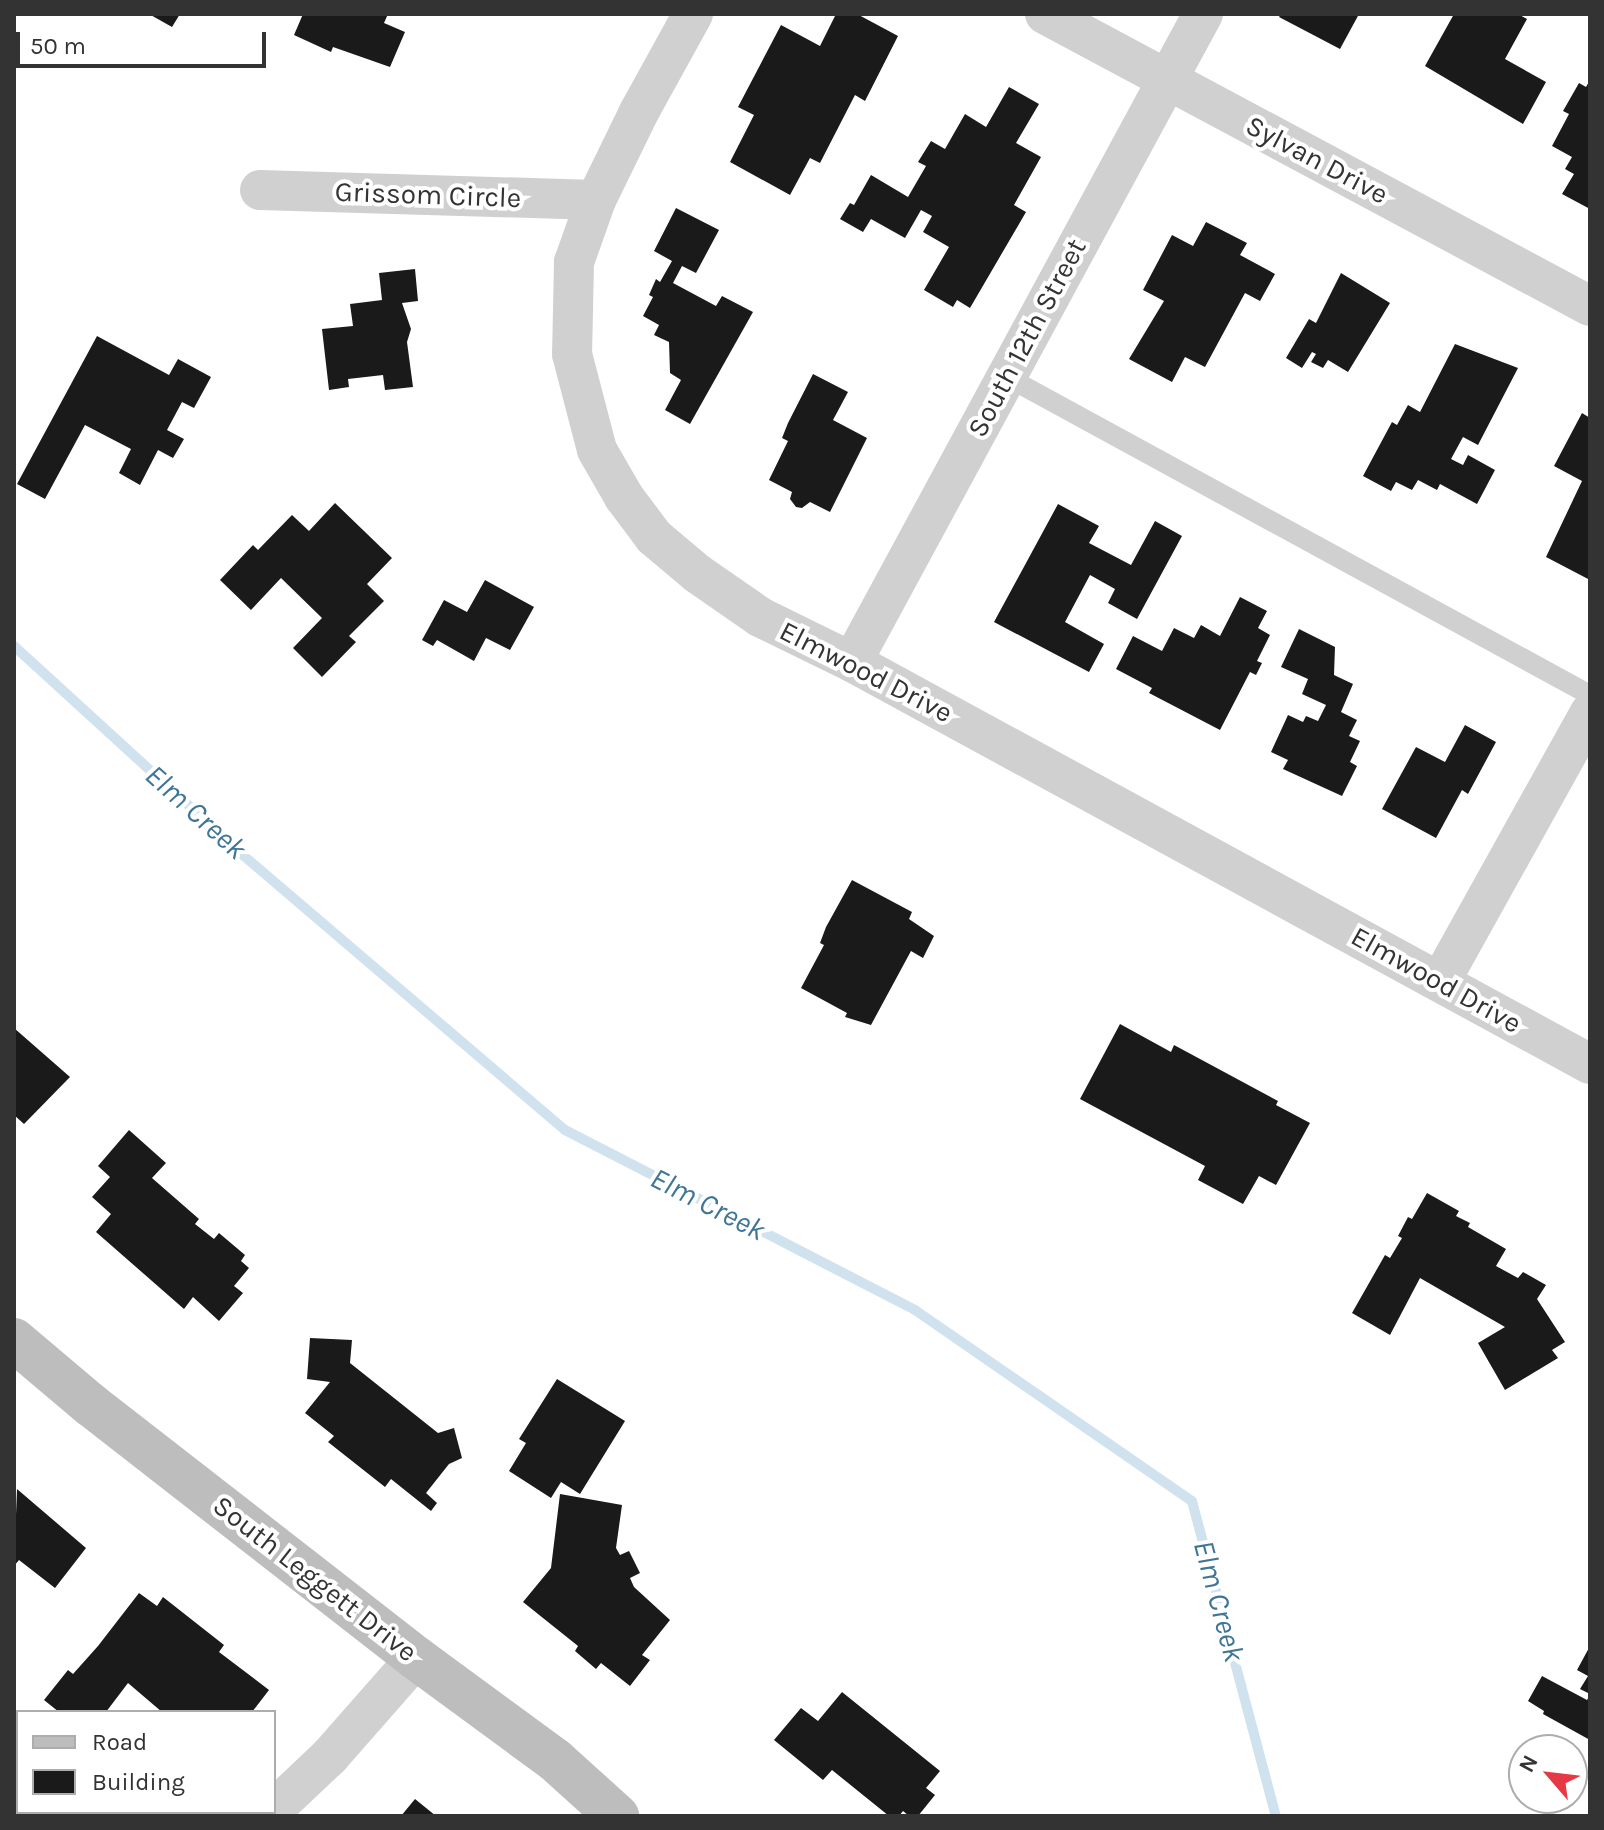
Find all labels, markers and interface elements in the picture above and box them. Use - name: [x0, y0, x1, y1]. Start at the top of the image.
- scale bar: [20, 16, 270, 66]
- text: 50 m: [30, 32, 86, 60]
- street label: Sylvan Drive: [1240, 108, 1394, 212]
- street label: Grissom Circle: [334, 175, 522, 215]
- street label: South 12th Street: [961, 233, 1093, 443]
- street label: Elmwood Drive: [774, 614, 958, 730]
- water label: Elm Creek: [138, 757, 254, 867]
- street label: Elmwood Drive: [1345, 919, 1527, 1041]
- water label: Elm Creek: [644, 1160, 772, 1248]
- street label: South Leggett Drive: [206, 1489, 424, 1669]
- water label: Elm Creek: [1186, 1536, 1252, 1666]
- legend: [16, 1710, 276, 1814]
- text: Road: [92, 1728, 147, 1756]
- north arrow: [1508, 1734, 1588, 1814]
- text: N: [1513, 1751, 1544, 1777]
- text: Building: [92, 1768, 185, 1796]

